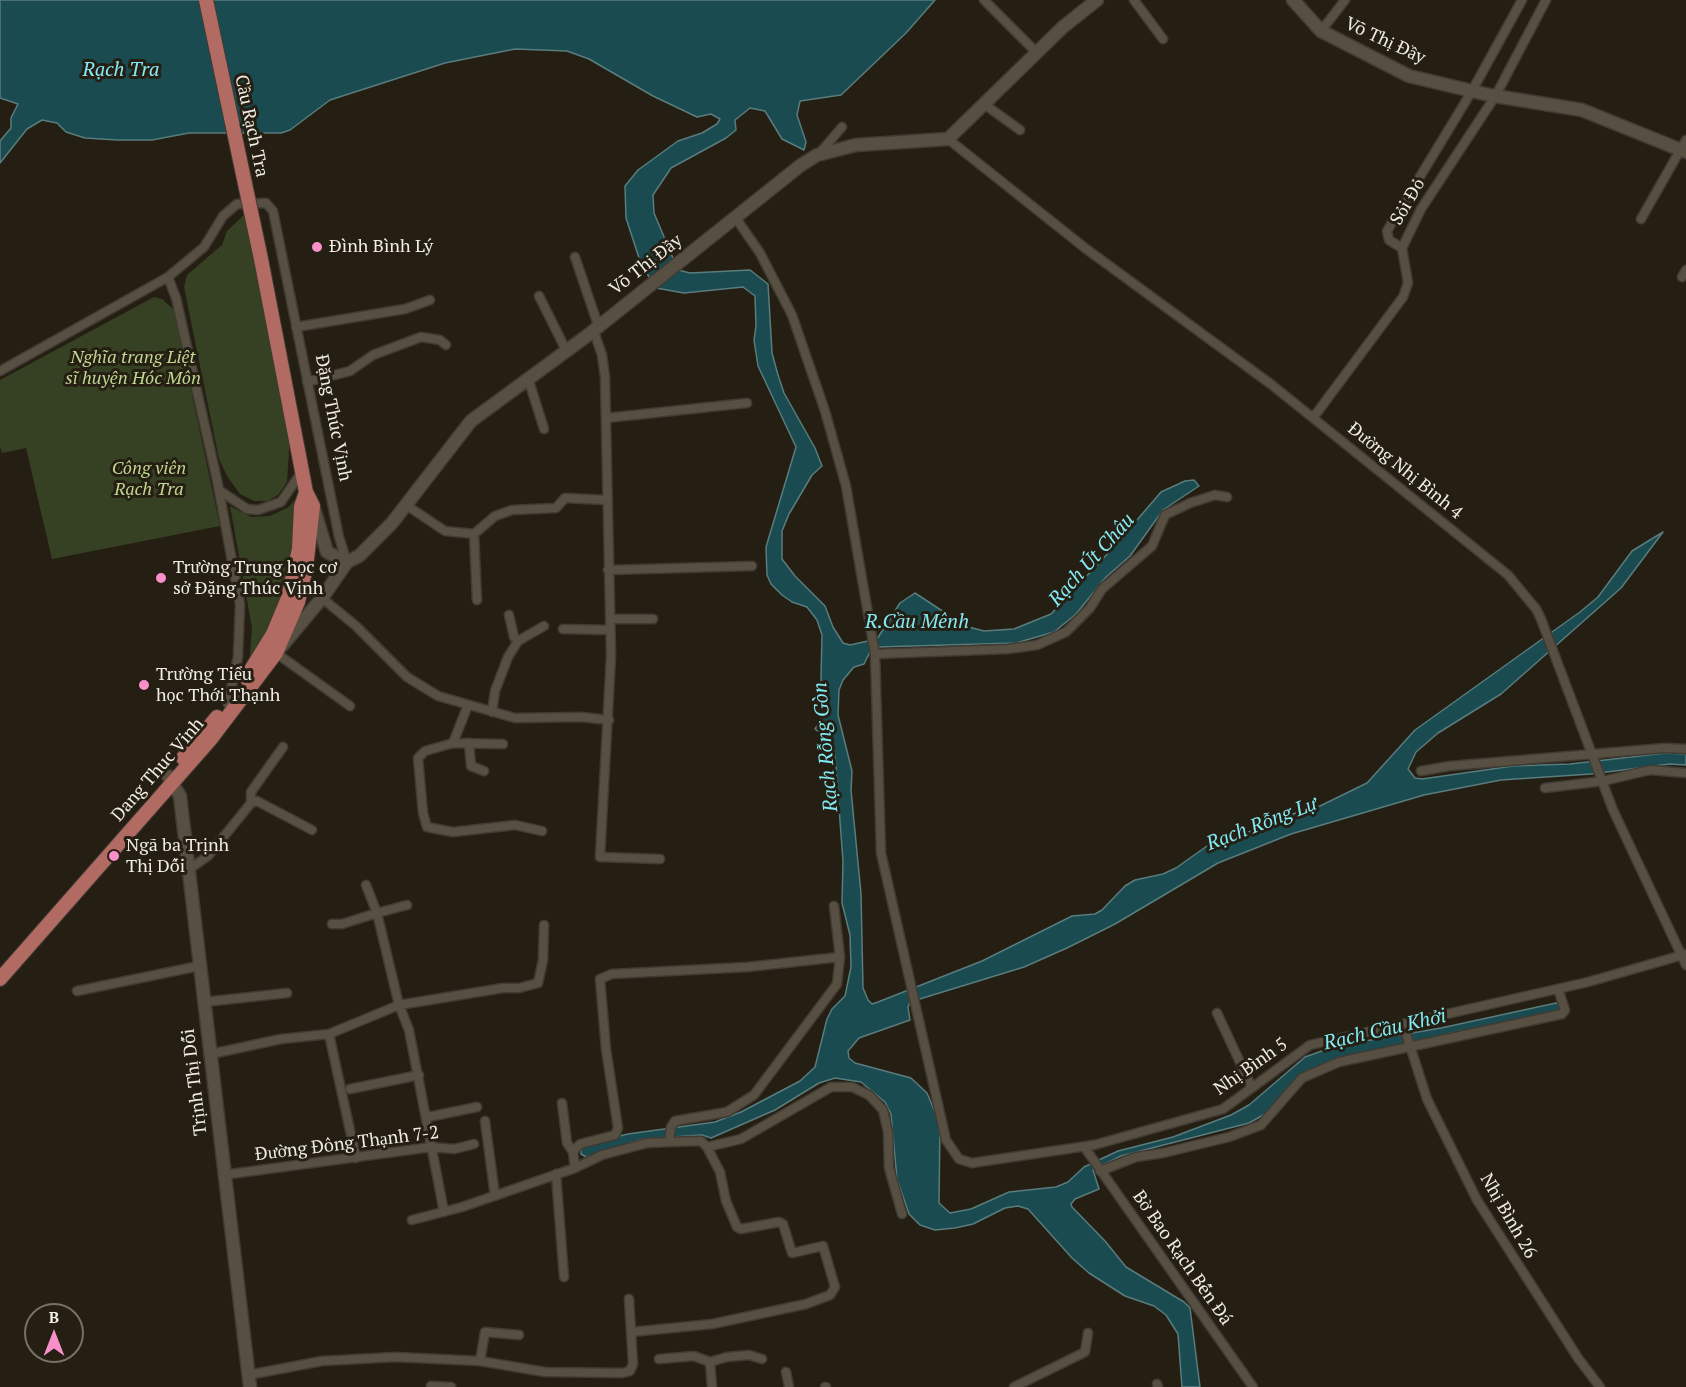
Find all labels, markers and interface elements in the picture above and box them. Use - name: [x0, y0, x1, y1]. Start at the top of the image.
- street label: Võ Thị Đầy: [1341, 13, 1429, 69]
- water label: Rạch Tra: [82, 58, 160, 82]
- street label: Cầu Rạch Tra: [230, 73, 272, 179]
- street label: Sỏi Đỏ: [1386, 175, 1430, 229]
- street label: Võ Thị Đầy: [605, 230, 687, 300]
- place label: Đình Bình Lý: [329, 236, 433, 258]
- marker: Đình Bình Lý: [310, 240, 324, 254]
- park label: Nghĩa trang Liệt sĩ huyện Hóc Môn: [65, 347, 201, 389]
- street label: Đặng Thúc Vịnh: [310, 353, 356, 483]
- street label: Đường Nhị Bình 4: [1343, 418, 1467, 524]
- park label: Công viên Rạch Tra: [112, 458, 186, 500]
- water label: Rạch Út Châu: [1044, 509, 1140, 611]
- place label: Trường Trung học cơ sở Đặng Thúc Vịnh: [173, 557, 337, 600]
- marker: Trường Trung học cơ sở Đặng Thúc Vịnh: [154, 571, 168, 585]
- water label: R.Cầu Mênh: [865, 610, 969, 634]
- place label: Trường Tiểu học Thới Thạnh: [156, 664, 280, 706]
- marker: Trường Tiểu học Thới Thạnh: [137, 678, 151, 692]
- water label: Rạch Rỗng Gòn: [808, 681, 844, 813]
- street label: Dang Thuc Vinh: [107, 714, 209, 826]
- water label: Rạch Rỗng Lự: [1203, 792, 1321, 856]
- place label: Ngã ba Trịnh Thị Dối: [126, 835, 229, 878]
- marker: Ngã ba Trịnh Thị Dối: [107, 849, 121, 863]
- water label: Rạch Cầu Khởi: [1321, 1004, 1449, 1056]
- street label: Trịnh Thị Dối: [178, 1027, 212, 1137]
- street label: Nhị Bình 5: [1210, 1034, 1292, 1100]
- street label: Đường Đông Thạnh 7-2: [254, 1122, 440, 1166]
- street label: Nhị Bình 26: [1475, 1170, 1541, 1262]
- street label: Bờ Bao Rạch Bến Đá: [1127, 1187, 1237, 1329]
- north arrow: [24, 1303, 84, 1363]
- text: B: [49, 1306, 59, 1328]

